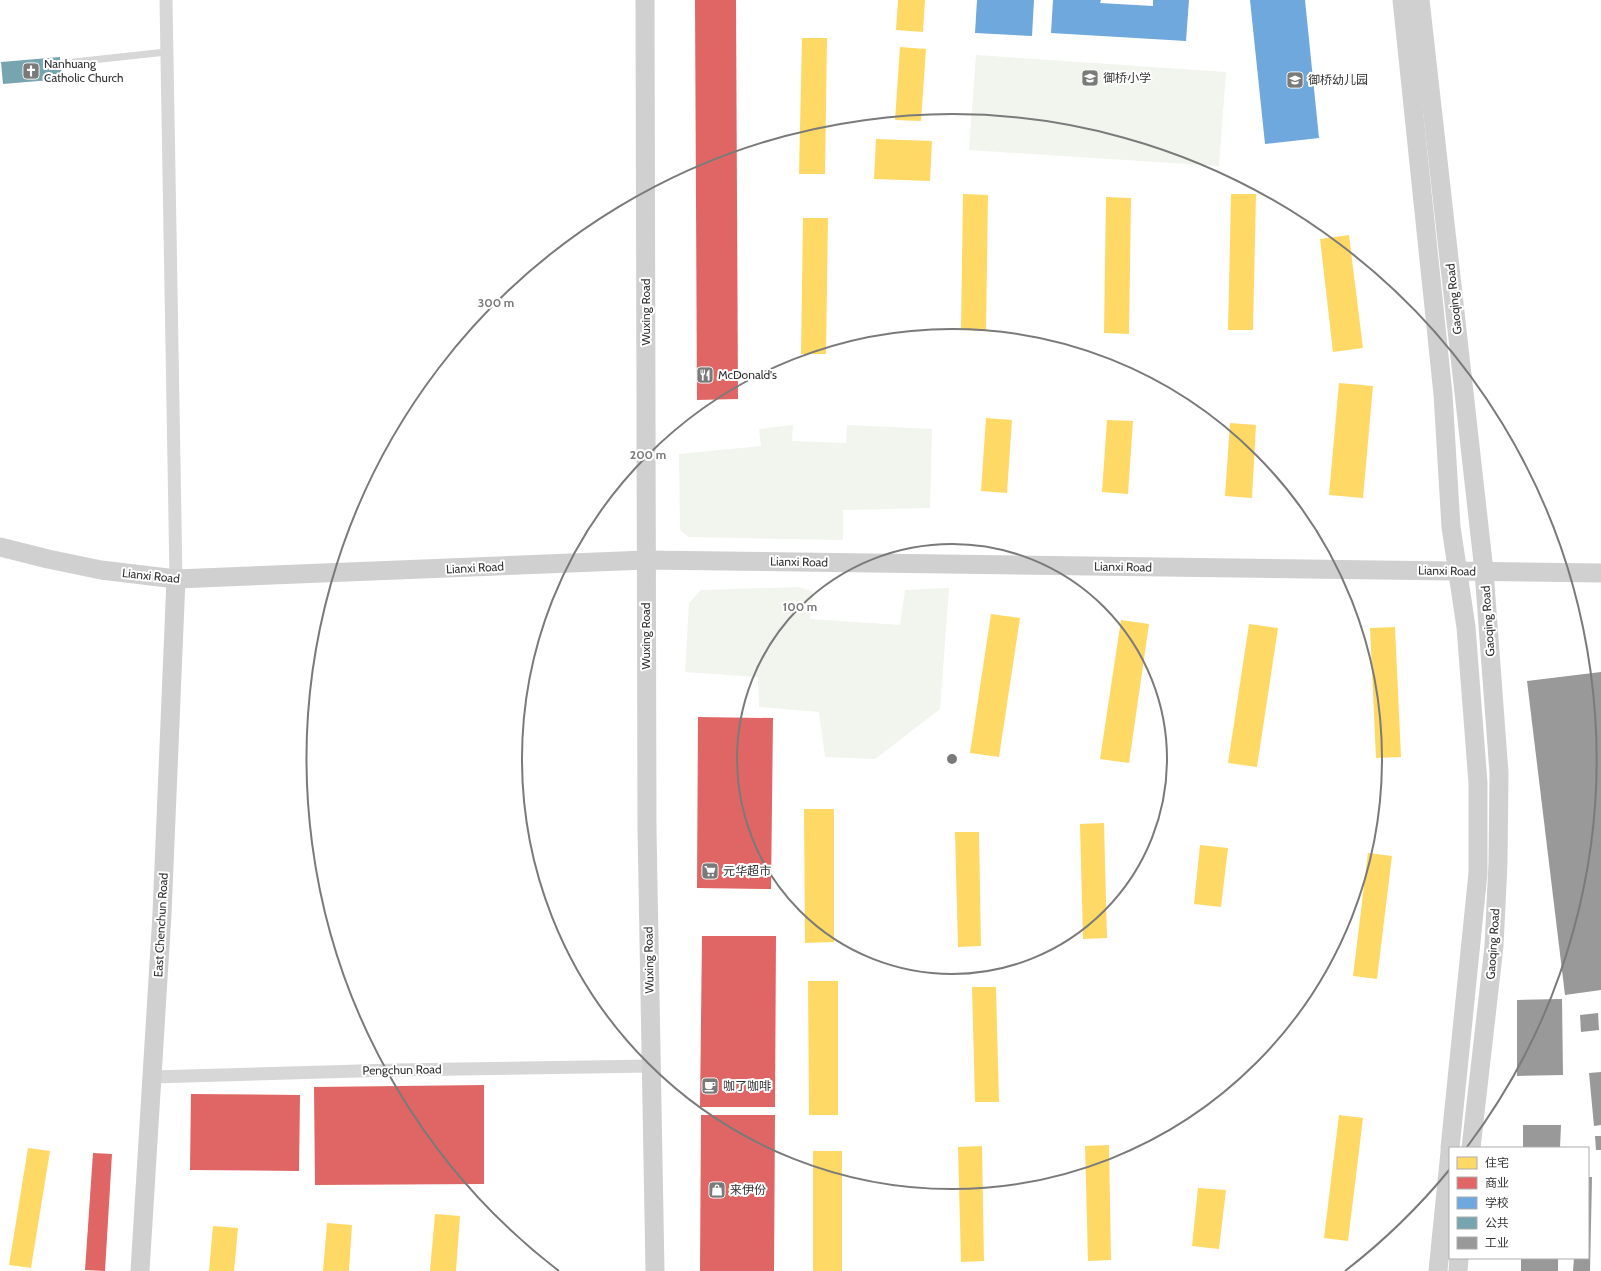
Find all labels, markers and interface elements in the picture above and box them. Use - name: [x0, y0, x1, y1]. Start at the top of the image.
- place label: Nanhuang Catholic Church: [44, 56, 123, 85]
- church icon: Nanhuang Catholic Church: [21, 61, 41, 81]
- school or university icon: 御桥小学: [1080, 68, 1100, 88]
- place label: 御桥小学: [1103, 70, 1151, 85]
- school or university icon: 御桥幼儿园: [1285, 70, 1305, 90]
- place label: 御桥幼儿园: [1308, 72, 1368, 87]
- street label: Gaoqing Road: [1442, 263, 1465, 335]
- street label: Wuxing Road: [638, 279, 653, 345]
- text: 300 m: [478, 295, 514, 310]
- restaurant icon: McDonald's: [695, 365, 715, 385]
- place label: McDonald's: [718, 367, 777, 382]
- text: 200 m: [630, 447, 666, 462]
- street label: Lianxi Road: [770, 553, 828, 570]
- street label: Lianxi Road: [446, 558, 504, 577]
- street label: Lianxi Road: [1094, 558, 1152, 575]
- street label: Lianxi Road: [1418, 562, 1476, 579]
- street label: Lianxi Road: [121, 565, 181, 586]
- street label: Gaoqing Road: [1478, 585, 1497, 657]
- text: 100 m: [783, 599, 817, 614]
- street label: Wuxing Road: [638, 603, 653, 669]
- centre of rings: [945, 752, 959, 766]
- supermarket icon: 元华超市: [700, 861, 720, 881]
- place label: 元华超市: [723, 863, 771, 878]
- street label: East Chenchun Road: [150, 872, 171, 978]
- street label: Gaoqing Road: [1483, 908, 1502, 980]
- street label: Wuxing Road: [640, 926, 657, 994]
- street label: Pengchun Road: [362, 1061, 442, 1078]
- cafe icon: 咖了咖啡: [700, 1076, 720, 1096]
- place label: 咖了咖啡: [723, 1078, 771, 1093]
- legend: [1449, 1147, 1589, 1259]
- text: 住宅: [1485, 1155, 1509, 1170]
- text: 商业: [1485, 1175, 1509, 1190]
- shop icon: 来伊份: [707, 1180, 727, 1200]
- place label: 来伊份: [730, 1182, 766, 1197]
- text: 学校: [1485, 1195, 1509, 1210]
- text: 公共: [1485, 1215, 1509, 1230]
- text: 工业: [1485, 1235, 1509, 1250]

